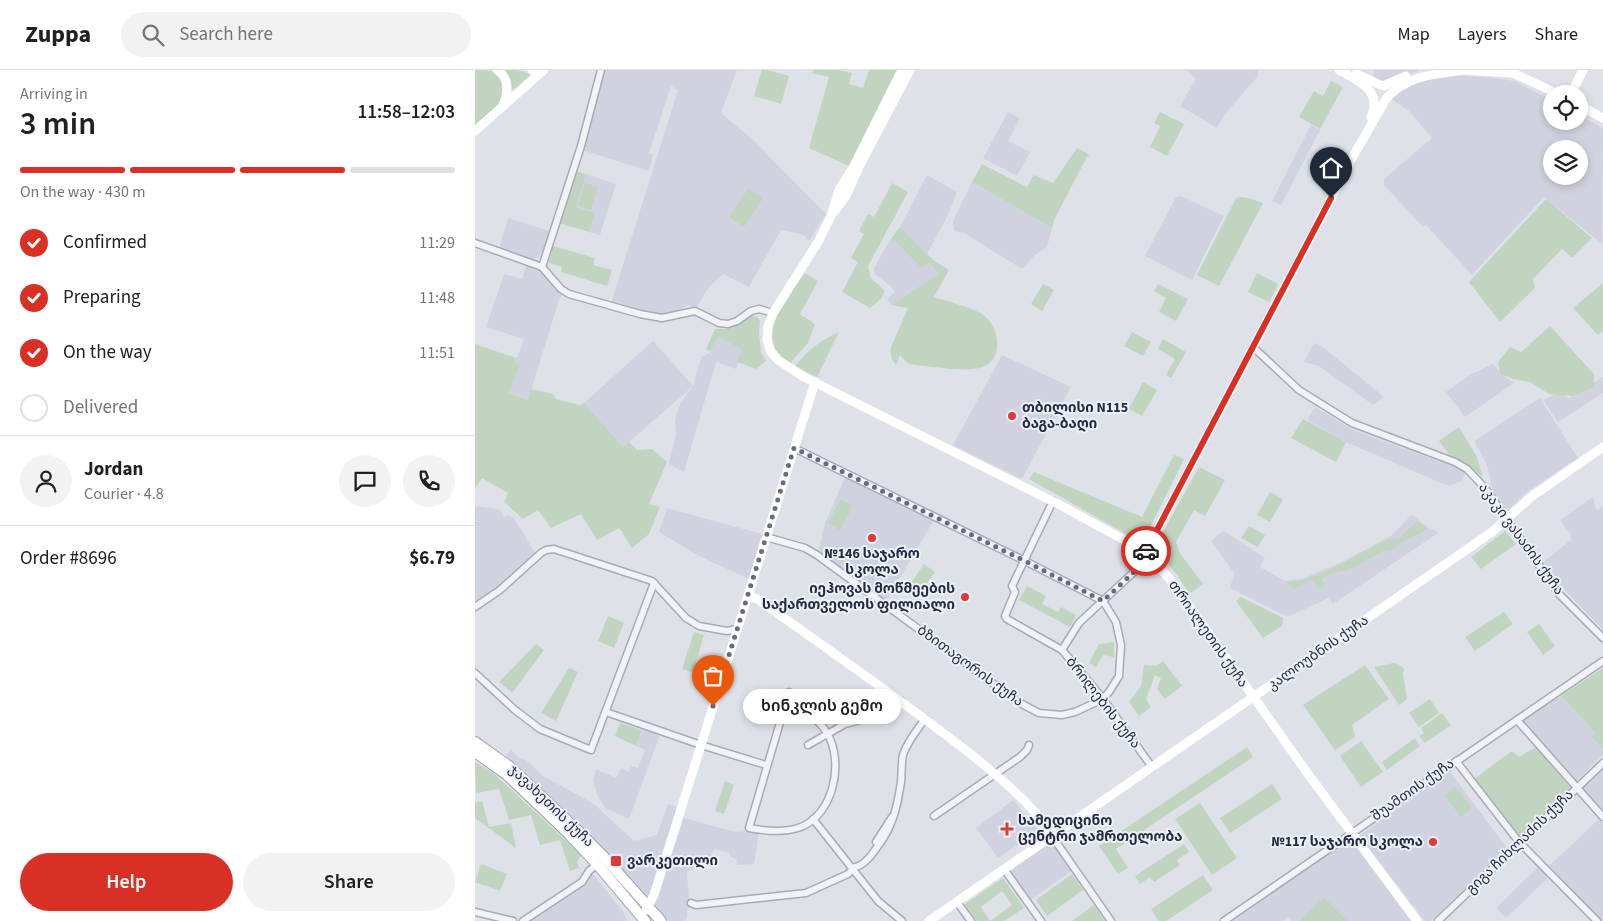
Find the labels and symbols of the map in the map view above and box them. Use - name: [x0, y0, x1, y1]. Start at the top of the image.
- pin: [1310, 147, 1352, 198]
- place label: თბილისი N115 ბაგა-ბაღი: [1022, 398, 1128, 434]
- marker: თბილისი N115 ბაგა-ბაღი: [1006, 410, 1018, 422]
- street label: აკაკი ვასაძის ქუჩა: [1473, 479, 1569, 599]
- courier: [1121, 526, 1171, 576]
- marker: №146 საჯარო სკოლა: [866, 532, 878, 544]
- place label: №146 საჯარო სკოლა: [824, 544, 920, 580]
- street label: თრიალეთის ქუჩა: [1163, 576, 1253, 692]
- place label: იეჰოვას მოწმეების საქართველოს ფილიალი: [762, 579, 955, 615]
- marker: იეჰოვას მოწმეების საქართველოს ფილიალი: [959, 591, 971, 603]
- street label: კალოუბნის ქუჩა: [1263, 611, 1373, 695]
- street label: ბზითაგორის ქუჩა: [913, 620, 1027, 712]
- street label: ბრილების ქუჩა: [1061, 653, 1145, 753]
- pin: [692, 655, 734, 706]
- callout: ხინკლის გემო: [743, 688, 901, 724]
- street label: შუამთის ქუჩა: [1367, 754, 1459, 826]
- street label: ჯავახეთის ქუჩა: [504, 760, 598, 852]
- street label: გიგა ჩიხლაძის ქუჩა: [1462, 785, 1578, 899]
- place label: სამედიცინო ცენტრი ჯამრთელობა: [1018, 811, 1182, 847]
- marker: სამედიცინო ცენტრი ჯამრთელობა: [1000, 822, 1014, 836]
- place label: №117 საჯარო სკოლა: [1271, 832, 1423, 852]
- marker: №117 საჯარო სკოლა: [1427, 836, 1439, 848]
- place label: ვარკეთილი: [627, 851, 718, 871]
- marker: ვარკეთილი: [609, 854, 623, 868]

